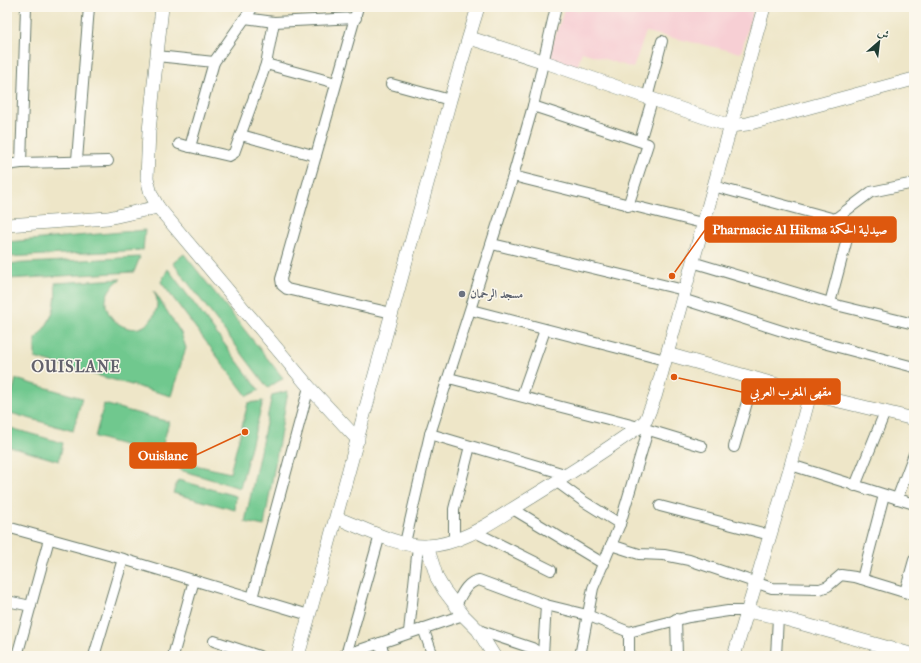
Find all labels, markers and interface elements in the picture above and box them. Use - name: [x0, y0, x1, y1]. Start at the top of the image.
- north arrow: [859, 22, 899, 62]
- text: ش: [876, 25, 891, 42]
- callout: Pharmacie Al Hikma صيدلية الحكمة: [705, 217, 896, 242]
- text: Pharmacie Al Hikma صيدلية الحكمة: [712, 222, 888, 237]
- place label: مسجد الرحمان: [470, 287, 524, 301]
- marker: مسجد الرحمان: [457, 289, 467, 299]
- district label: OUISLANE: [31, 357, 121, 376]
- callout: مقهى المغرب العربي: [742, 379, 840, 404]
- text: مقهى المغرب العربي: [749, 384, 832, 403]
- callout: Ouislane: [130, 443, 196, 468]
- text: Ouislane: [138, 448, 188, 463]

